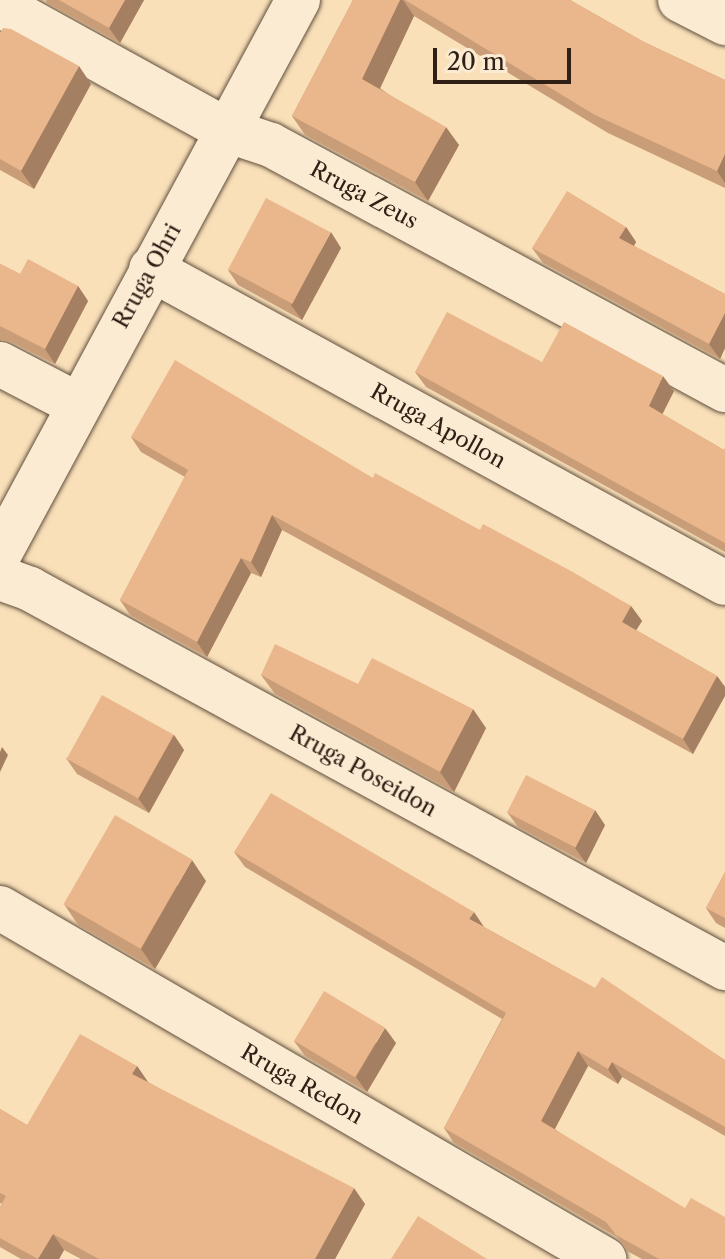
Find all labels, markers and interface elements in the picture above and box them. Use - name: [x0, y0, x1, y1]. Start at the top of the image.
- scale bar: [437, 32, 575, 82]
- text: 20 m: [447, 47, 505, 76]
- street label: Rruga Zeus: [306, 156, 422, 234]
- street label: Rruga Ohri: [107, 219, 187, 333]
- street label: Rruga Apollon: [365, 378, 511, 474]
- street label: Rruga Poseidon: [285, 720, 441, 822]
- street label: Rruga Redon: [236, 1038, 368, 1130]

